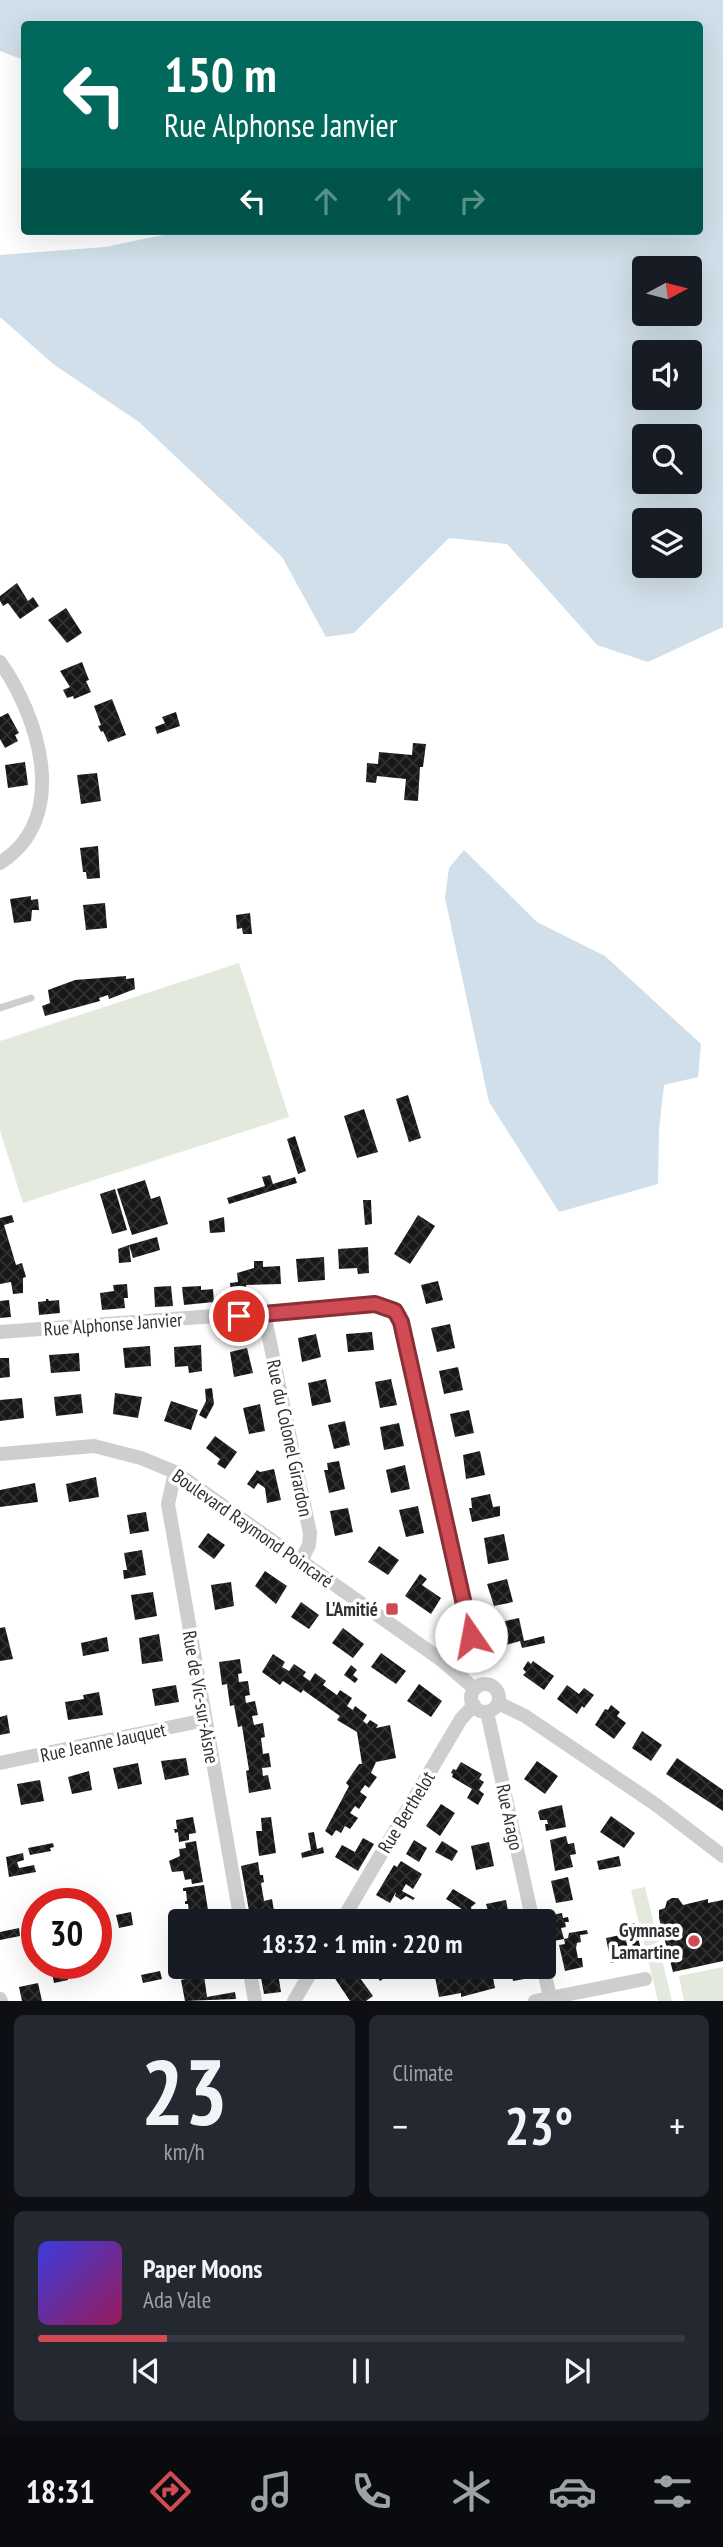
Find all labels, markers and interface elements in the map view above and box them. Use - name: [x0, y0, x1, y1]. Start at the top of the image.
- text: 150 m: [164, 42, 277, 106]
- icon: left: [49, 49, 140, 140]
- text: Rue Alphonse Janvier: [164, 104, 398, 146]
- icon: left: [234, 182, 272, 220]
- icon: ahead: [307, 182, 345, 220]
- icon: ahead: [380, 182, 418, 220]
- icon: right: [453, 182, 491, 220]
- north arrow: [632, 256, 702, 326]
- map controls: [632, 256, 702, 578]
- button: sound: [632, 340, 702, 410]
- button: search: [632, 424, 702, 494]
- button: layers: [632, 508, 702, 578]
- pin: [209, 1286, 269, 1346]
- icon: arrive: [220, 1297, 258, 1335]
- street label: Rue Alphonse Janvier: [43, 1307, 184, 1341]
- street label: Rue du Colonel Girardon: [262, 1357, 318, 1519]
- street label: Boulevard Raymond Poincaré: [168, 1463, 338, 1593]
- place label: L'Amitié: [326, 1597, 378, 1621]
- position arrow: [434, 1599, 508, 1673]
- marker: L'Amitié: [384, 1601, 400, 1617]
- street label: Rue de Vic-sur-Aisne: [178, 1629, 225, 1765]
- street label: Rue Jeanne Jauquet: [38, 1717, 169, 1767]
- street label: Rue Berthelot: [372, 1766, 440, 1857]
- street label: Rue Arago: [491, 1782, 529, 1852]
- speed limit sign: 30: [21, 1888, 112, 1979]
- place label: Gymnase Lamartine: [611, 1918, 680, 1964]
- text: 18:32 · 1 min · 220 m: [262, 1927, 462, 1960]
- marker: Gymnase Lamartine: [686, 1933, 702, 1949]
- text: 23: [141, 2032, 228, 2150]
- text: Climate: [393, 2058, 453, 2087]
- text: 23°: [504, 2092, 573, 2159]
- text: −: [393, 2101, 408, 2150]
- text: +: [669, 2101, 685, 2150]
- text: km/h: [164, 2137, 205, 2166]
- text: Paper Moons: [143, 2252, 262, 2285]
- text: Ada Vale: [143, 2285, 211, 2314]
- icon: previous: [127, 2352, 165, 2390]
- icon: pause: [342, 2352, 380, 2390]
- icon: next: [558, 2352, 596, 2390]
- icon: directions: [146, 2467, 195, 2516]
- icon: music: [247, 2467, 296, 2516]
- icon: phone: [347, 2467, 396, 2516]
- icon: climate: [447, 2467, 496, 2516]
- icon: car: [548, 2467, 597, 2516]
- icon: filters: [648, 2467, 697, 2516]
- text: 18:31: [26, 2470, 95, 2512]

